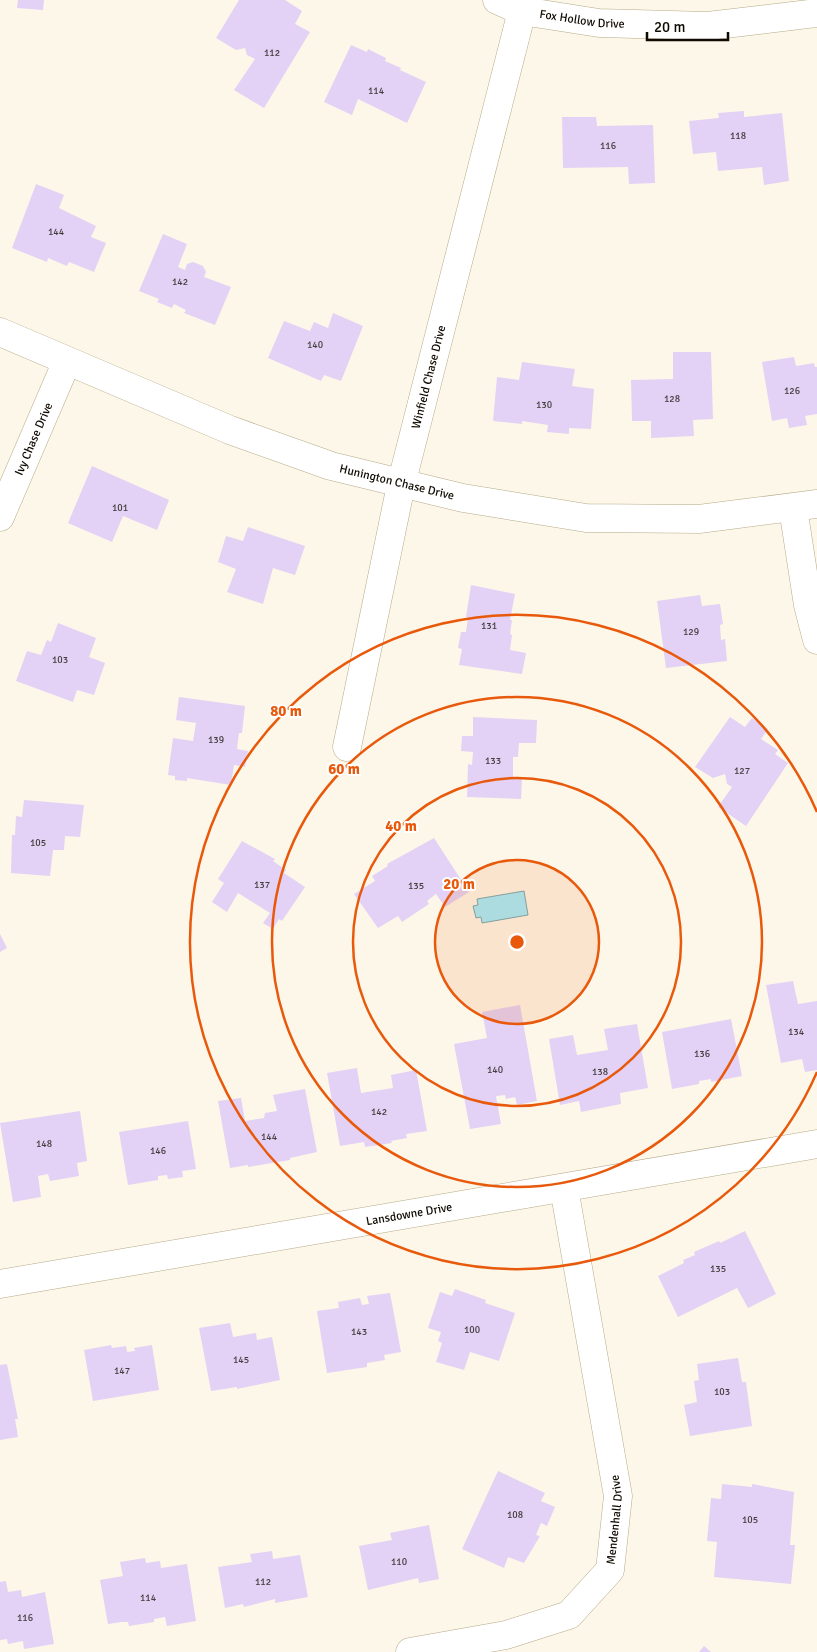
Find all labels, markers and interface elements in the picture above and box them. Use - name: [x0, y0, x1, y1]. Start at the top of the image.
- street label: Fox Hollow Drive: [539, 6, 625, 31]
- scale bar: [647, 10, 728, 42]
- text: 20 m: [654, 18, 685, 36]
- house number: 112: [264, 47, 280, 59]
- house number: 114: [368, 85, 385, 97]
- house number: 118: [730, 130, 746, 142]
- house number: 116: [600, 140, 616, 152]
- house number: 144: [48, 226, 65, 238]
- house number: 142: [172, 276, 188, 288]
- street label: Winfield Chase Drive: [408, 324, 449, 430]
- house number: 140: [307, 339, 323, 351]
- house number: 126: [784, 385, 800, 397]
- house number: 128: [664, 393, 680, 405]
- house number: 130: [536, 399, 552, 411]
- street label: Ivy Chase Drive: [11, 400, 56, 478]
- street label: Hunington Chase Drive: [338, 461, 456, 503]
- house number: 101: [112, 502, 128, 514]
- house number: 131: [481, 620, 497, 632]
- house number: 129: [683, 626, 699, 638]
- house number: 103: [52, 654, 68, 666]
- text: 80 m: [270, 702, 302, 720]
- house number: 139: [208, 734, 224, 746]
- house number: 133: [485, 755, 501, 767]
- text: 60 m: [328, 760, 360, 778]
- house number: 127: [734, 765, 750, 777]
- text: 40 m: [385, 817, 417, 835]
- house number: 105: [30, 837, 46, 849]
- text: 20 m: [443, 875, 475, 893]
- house number: 137: [254, 879, 270, 891]
- house number: 135: [408, 880, 424, 892]
- centre of rings: [508, 933, 526, 951]
- house number: 134: [788, 1026, 805, 1038]
- house number: 136: [694, 1048, 710, 1060]
- house number: 140: [487, 1064, 503, 1076]
- house number: 138: [592, 1066, 608, 1078]
- house number: 142: [371, 1106, 387, 1118]
- house number: 144: [261, 1131, 278, 1143]
- house number: 148: [36, 1138, 52, 1150]
- house number: 146: [150, 1145, 166, 1157]
- street label: Lansdowne Drive: [365, 1199, 453, 1229]
- house number: 135: [710, 1263, 726, 1275]
- house number: 100: [464, 1324, 480, 1336]
- house number: 143: [351, 1326, 367, 1338]
- house number: 145: [233, 1354, 249, 1366]
- house number: 147: [114, 1365, 130, 1377]
- house number: 103: [714, 1386, 730, 1398]
- street label: Mendenhall Drive: [603, 1474, 626, 1565]
- house number: 108: [507, 1509, 523, 1521]
- house number: 105: [742, 1514, 758, 1526]
- house number: 110: [391, 1556, 407, 1568]
- house number: 112: [255, 1576, 271, 1588]
- house number: 114: [140, 1592, 157, 1604]
- house number: 116: [17, 1612, 33, 1624]

